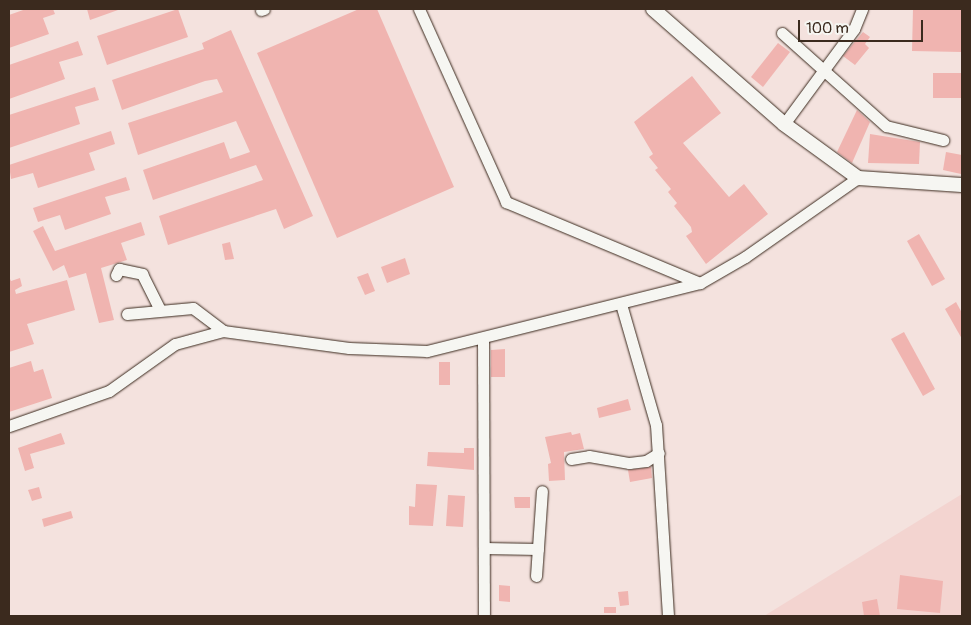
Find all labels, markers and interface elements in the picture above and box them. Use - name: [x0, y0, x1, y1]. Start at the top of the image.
- scale bar: [801, 10, 926, 42]
- text: 100 m: [806, 19, 849, 38]

